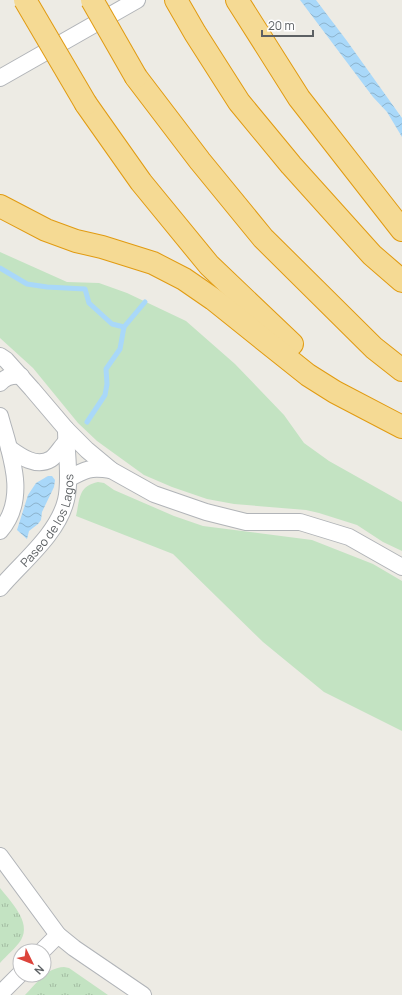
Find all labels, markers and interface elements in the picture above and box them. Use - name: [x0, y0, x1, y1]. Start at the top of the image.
- scale bar: [262, 12, 313, 38]
- text: 20 m: [268, 17, 295, 34]
- street label: Paseo de los Lagos: [16, 474, 77, 570]
- north arrow: [12, 943, 52, 983]
- text: N: [31, 962, 48, 978]

